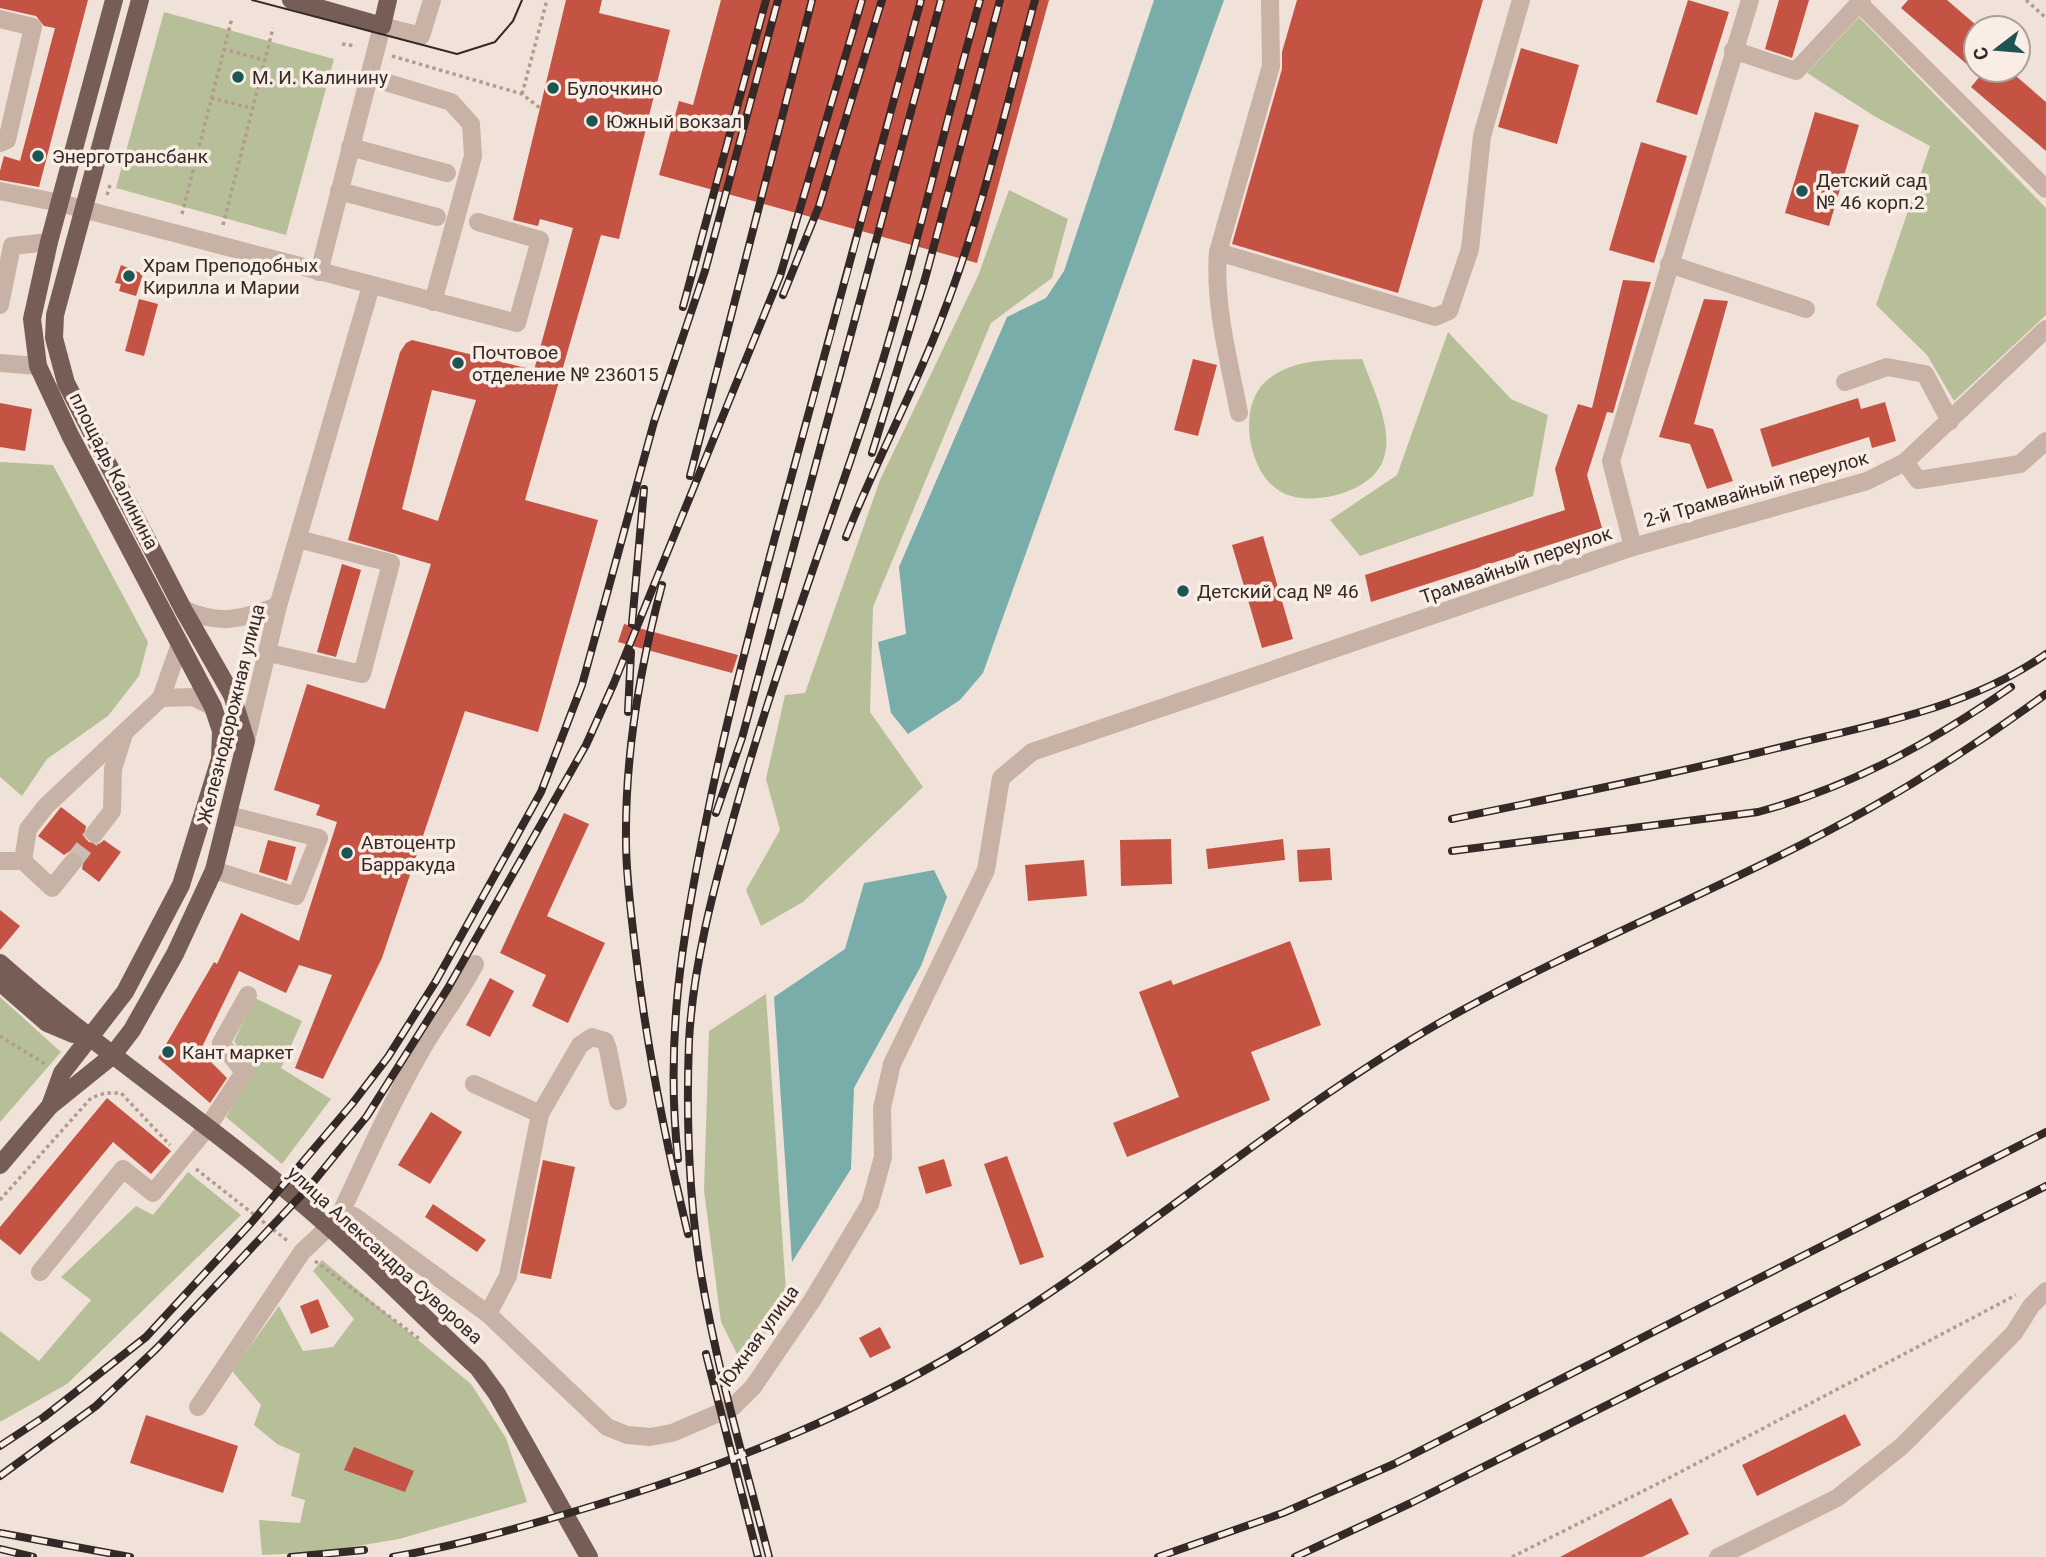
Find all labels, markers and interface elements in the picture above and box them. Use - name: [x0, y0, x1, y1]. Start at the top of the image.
- north arrow: [1962, 14, 2032, 84]
- text: С: [1968, 44, 1994, 63]
- place label: М. И. Калинину: [252, 66, 388, 89]
- marker: М. И. Калинину: [230, 69, 246, 85]
- place label: Булочкино: [567, 77, 663, 100]
- marker: Булочкино: [545, 80, 561, 96]
- place label: Южный вокзал: [606, 110, 742, 133]
- marker: Южный вокзал: [584, 113, 600, 129]
- place label: Энерготрансбанк: [52, 145, 209, 168]
- marker: Энерготрансбанк: [30, 148, 46, 164]
- place label: Детский сад № 46 корп.2: [1816, 169, 1927, 214]
- marker: Детский сад № 46 корп.2: [1794, 183, 1810, 199]
- place label: Храм Преподобных Кирилла и Марии: [143, 254, 319, 299]
- marker: Храм Преподобных Кирилла и Марии: [121, 268, 137, 284]
- place label: Почтовое отделение № 236015: [472, 341, 659, 386]
- marker: Почтовое отделение № 236015: [450, 355, 466, 371]
- street label: площадь Калинина: [64, 389, 164, 553]
- street label: 2-й Трамвайный переулок: [1641, 446, 1872, 532]
- street label: Трамвайный переулок: [1417, 521, 1616, 609]
- place label: Детский сад № 46: [1197, 580, 1359, 603]
- marker: Детский сад № 46: [1175, 583, 1191, 599]
- street label: Железнодорожная улица: [193, 602, 269, 826]
- place label: Автоцентр Барракуда: [361, 831, 456, 876]
- marker: Автоцентр Барракуда: [339, 845, 355, 861]
- place label: Кант маркет: [182, 1041, 294, 1064]
- marker: Кант маркет: [160, 1044, 176, 1060]
- street label: улица Александра Суворова: [283, 1161, 487, 1349]
- street label: Южная улица: [714, 1281, 804, 1391]

